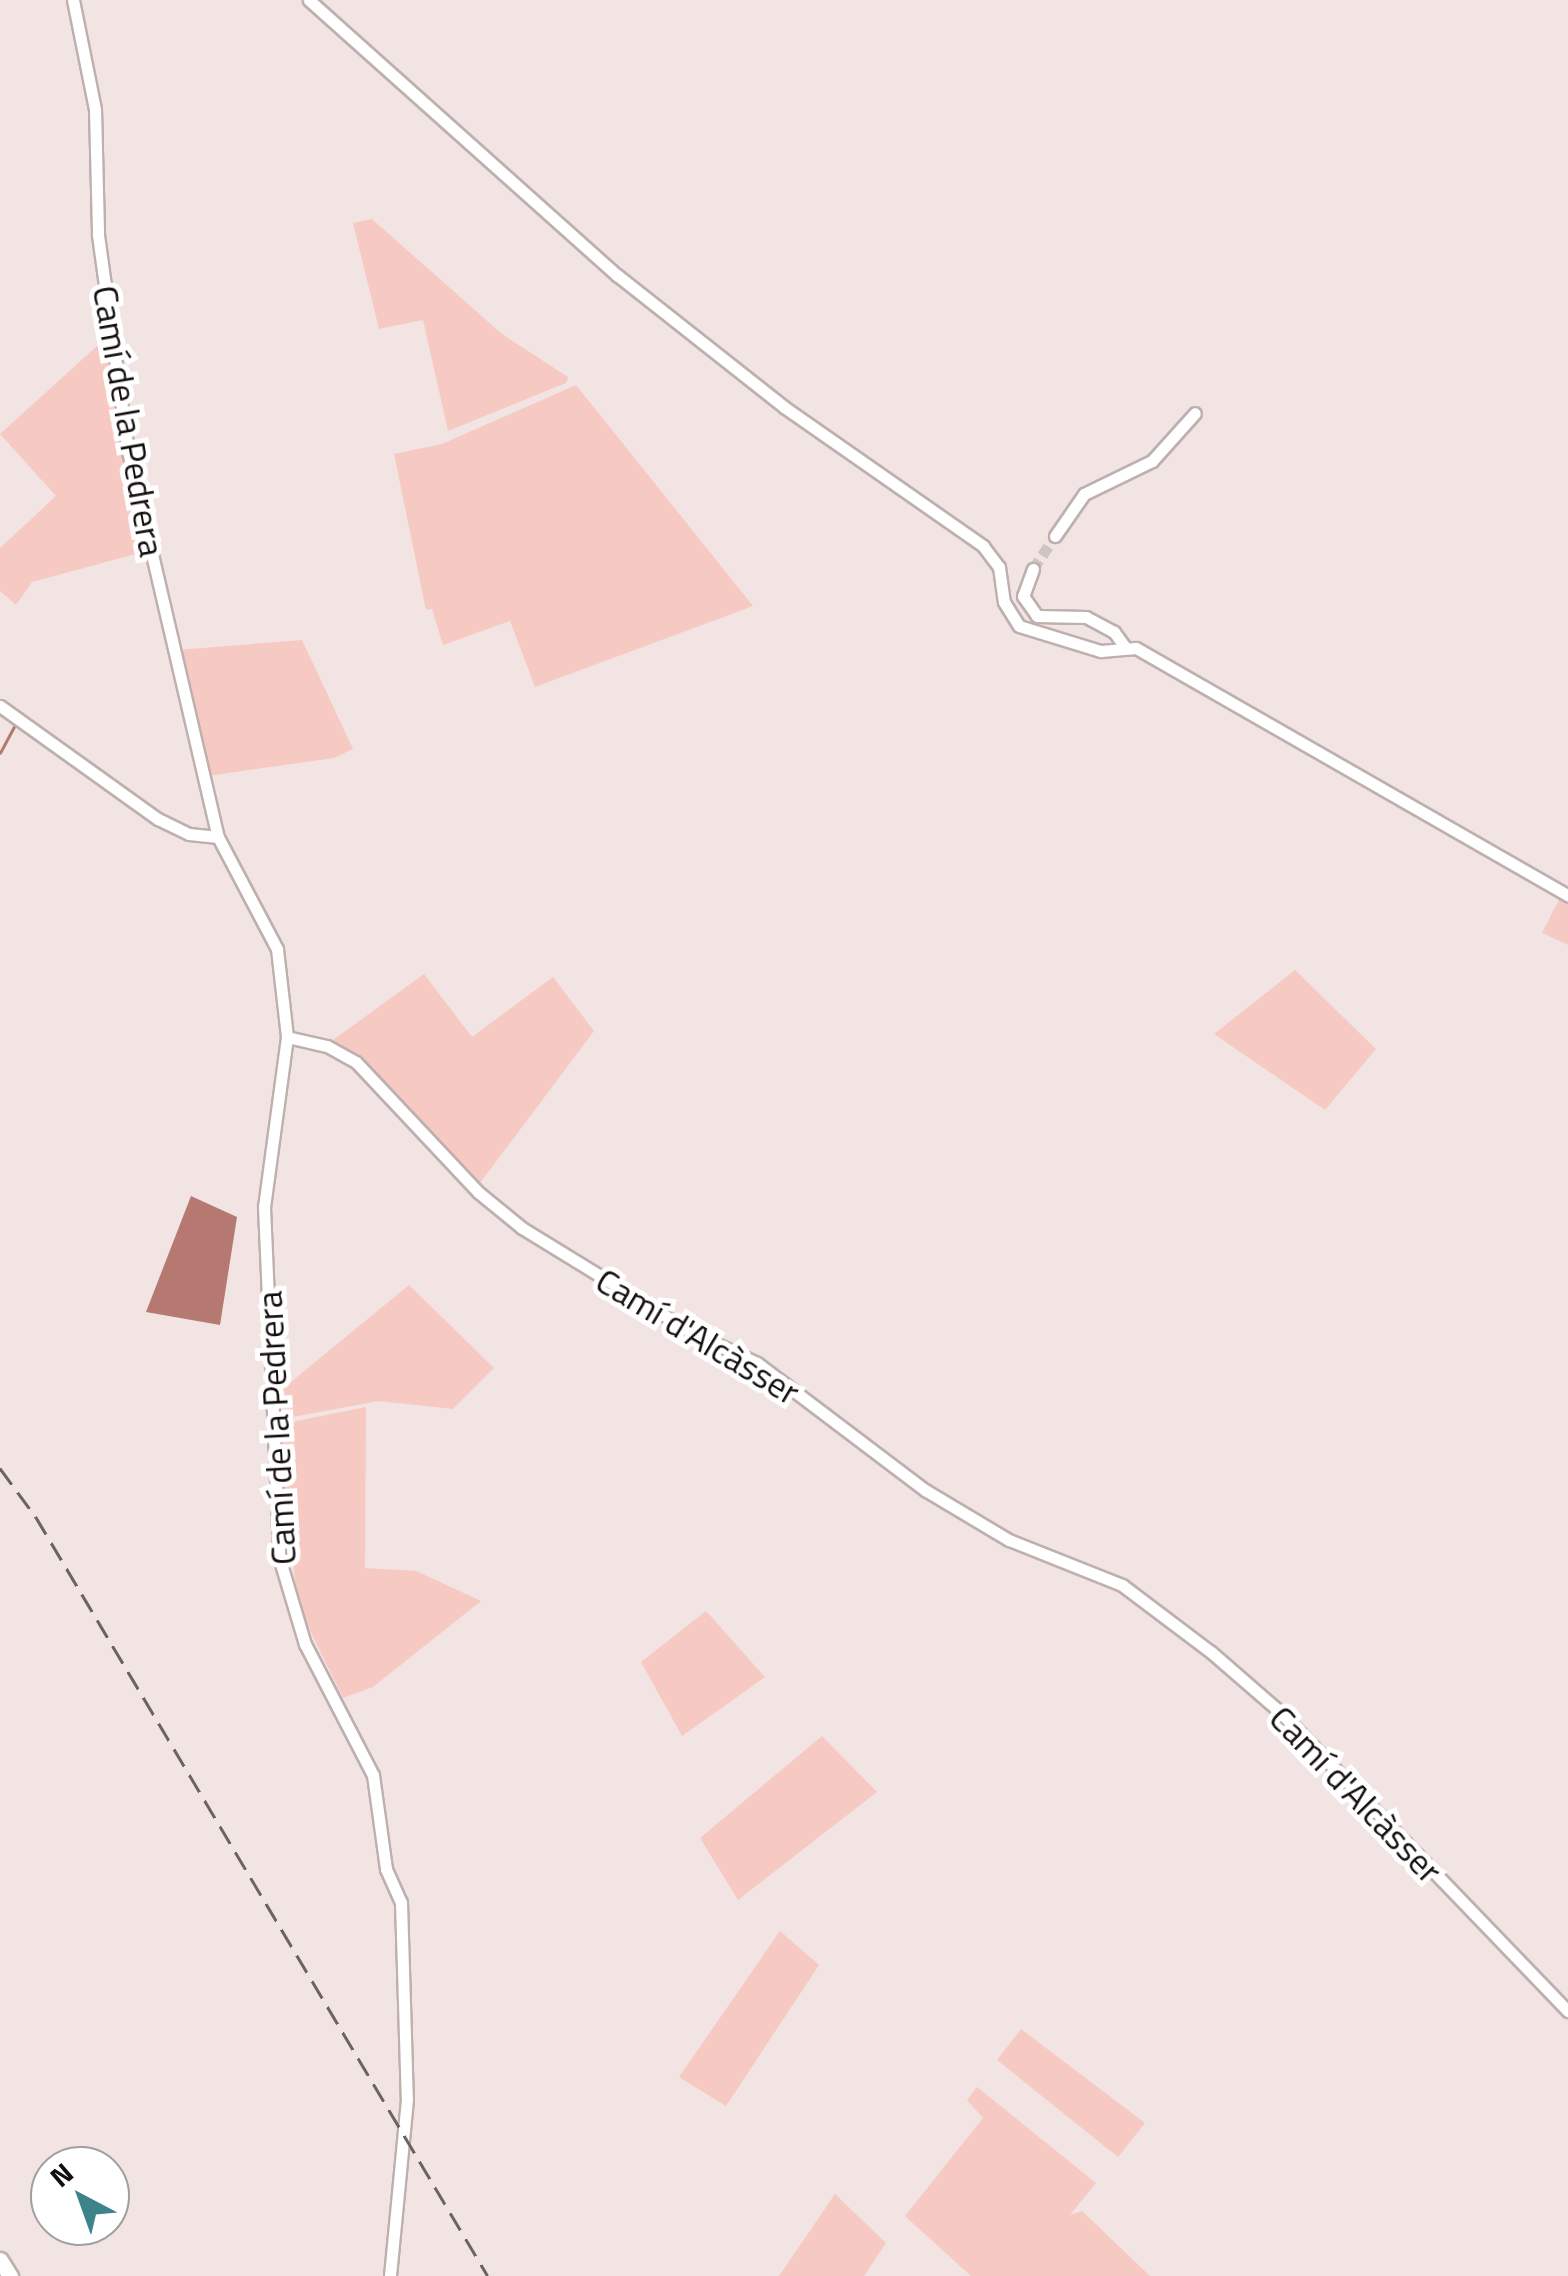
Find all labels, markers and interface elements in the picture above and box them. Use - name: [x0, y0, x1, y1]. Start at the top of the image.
- street label: Camí de la Pedrera: [85, 282, 173, 560]
- street label: Camí d'Alcàsser: [589, 1259, 807, 1413]
- street label: Camí de la Pedrera: [248, 1290, 304, 1566]
- street label: Camí d'Alcàsser: [1261, 1697, 1451, 1891]
- north arrow: [30, 2146, 130, 2246]
- text: N: [40, 2152, 83, 2197]

